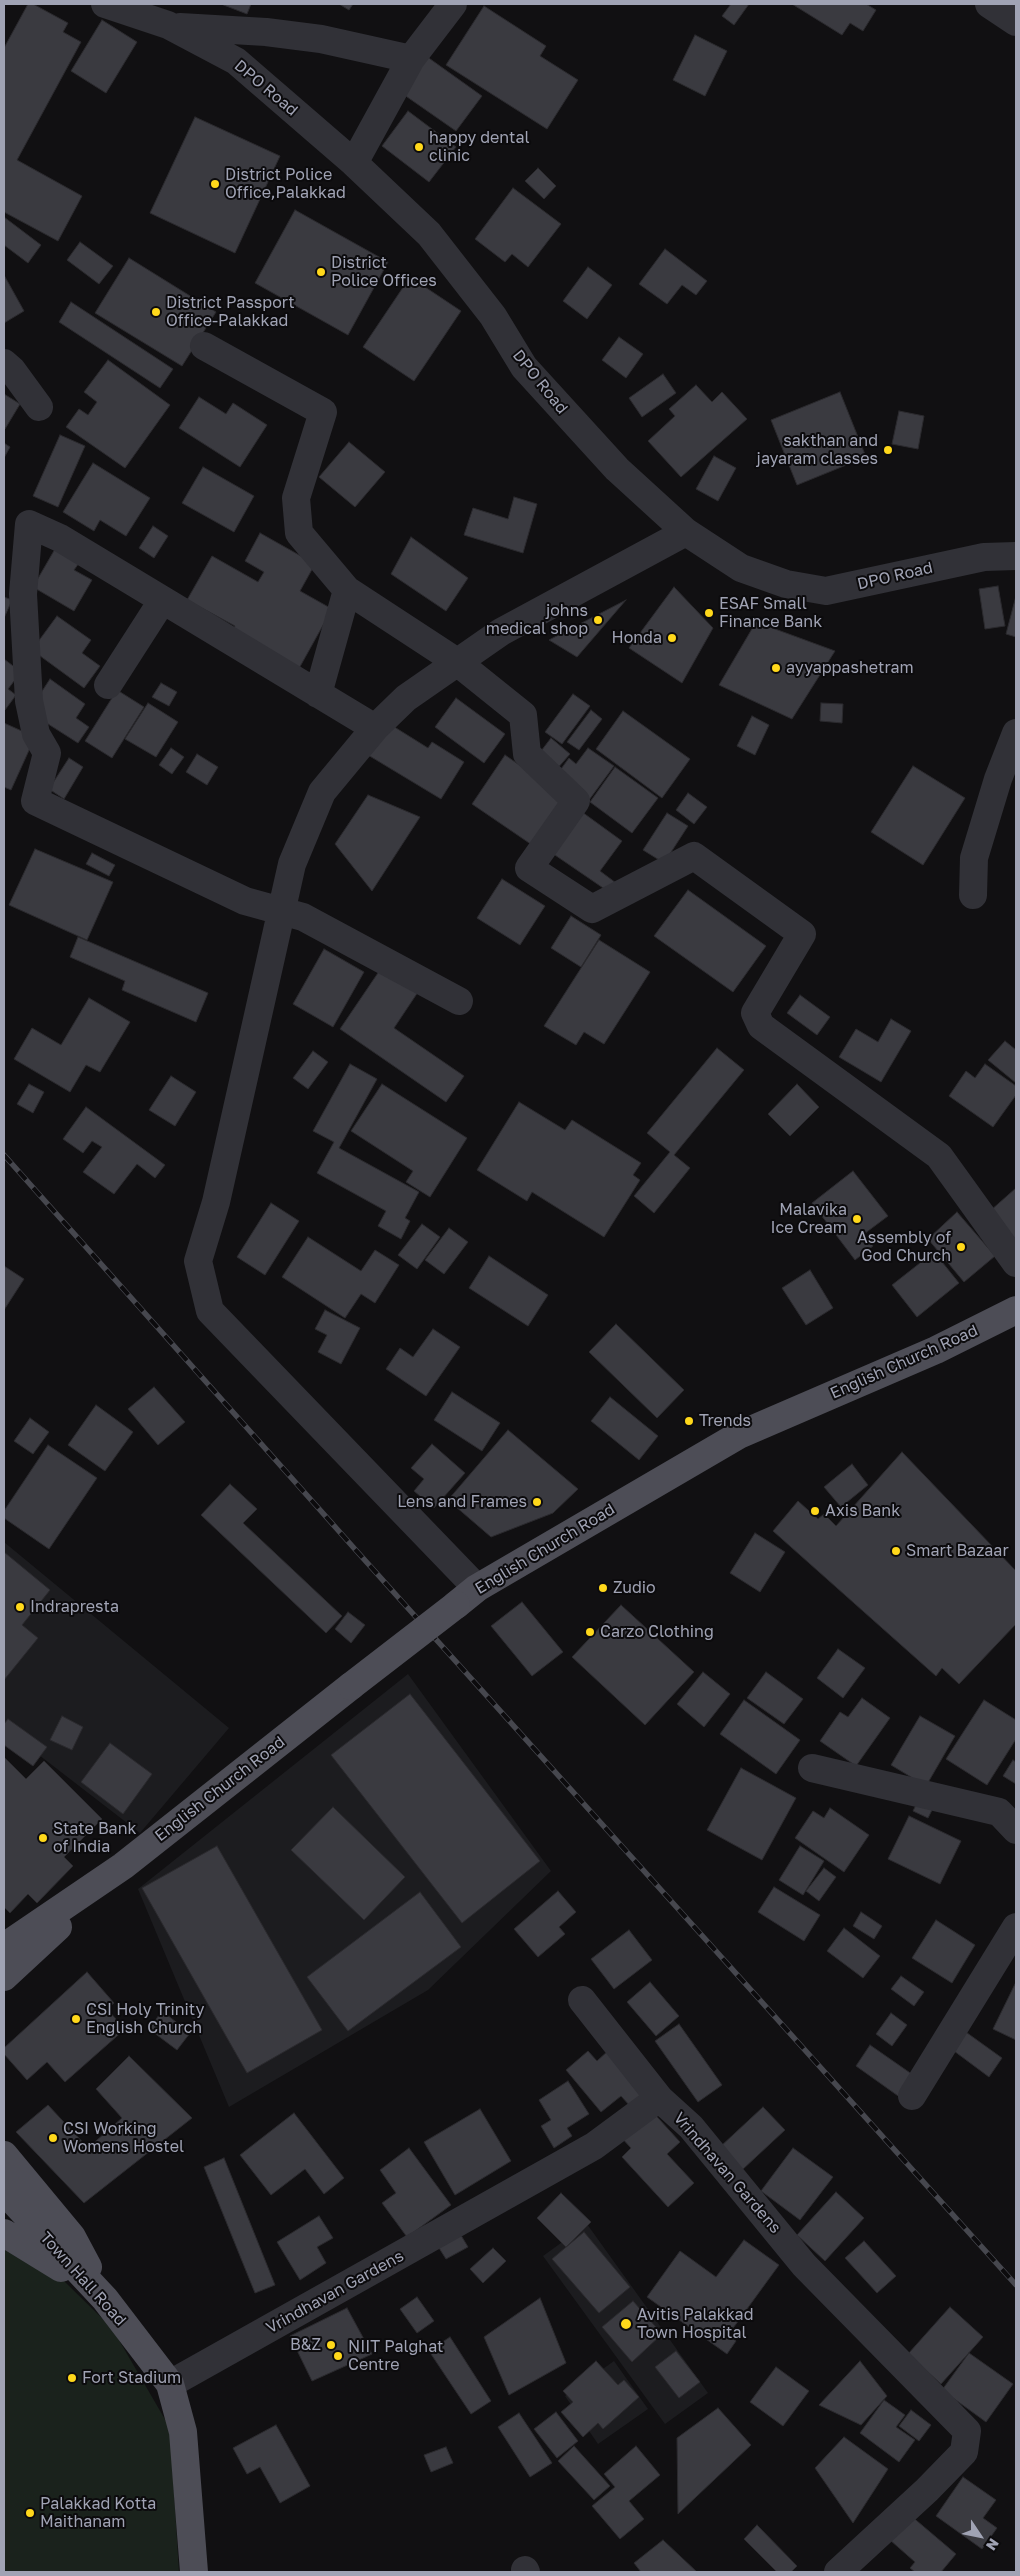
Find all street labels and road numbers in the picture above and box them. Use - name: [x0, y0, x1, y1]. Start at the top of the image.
- street label: DPO Road: [230, 56, 302, 120]
- street label: DPO Road: [508, 346, 572, 418]
- street label: DPO Road: [855, 558, 935, 594]
- street label: English Church Road: [827, 1321, 981, 1403]
- street label: English Church Road: [472, 1500, 618, 1598]
- street label: English Church Road: [151, 1732, 289, 1846]
- street label: Vrindhavan Gardens: [669, 2109, 785, 2237]
- street label: Town Hall Road: [36, 2228, 130, 2330]
- street label: Vrindhavan Gardens: [263, 2246, 407, 2338]

